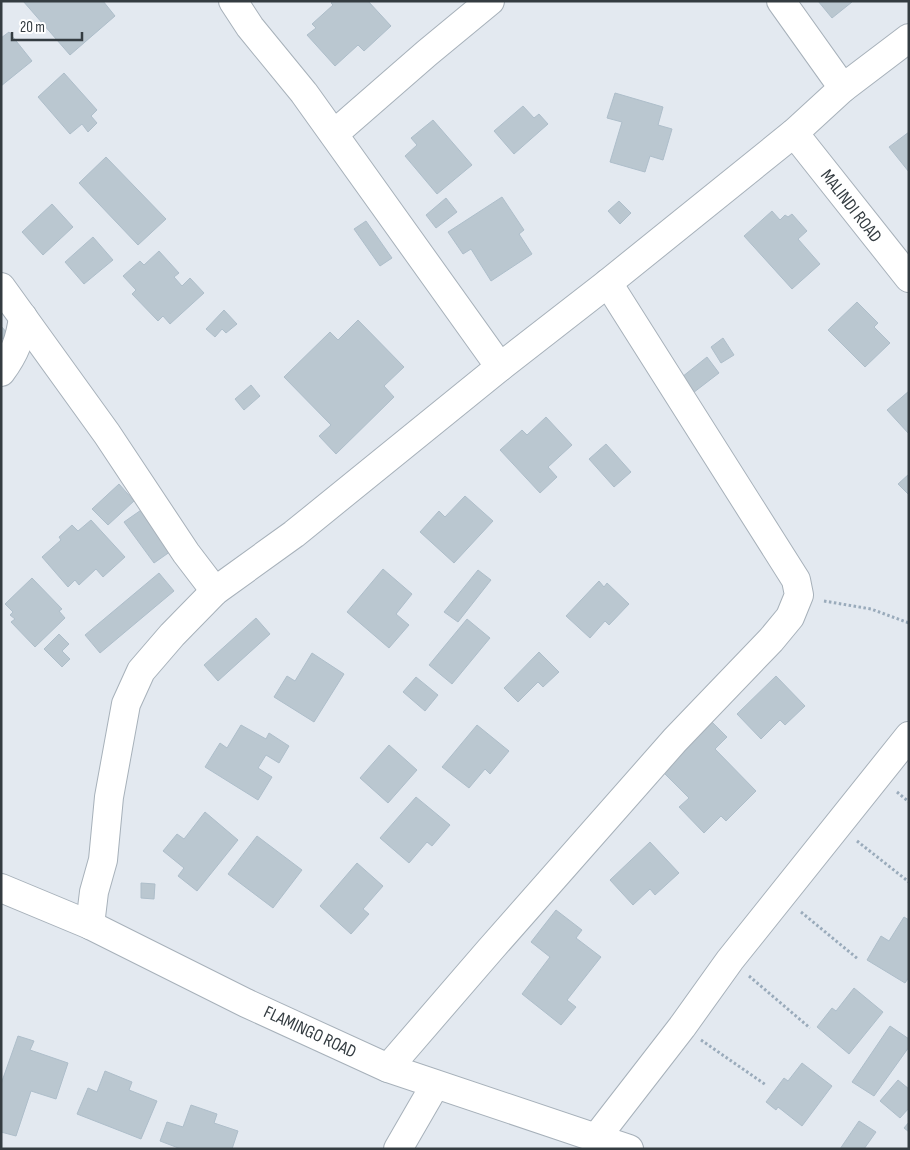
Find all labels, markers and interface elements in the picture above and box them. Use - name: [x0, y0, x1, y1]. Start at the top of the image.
- scale bar: [12, 10, 82, 42]
- text: 20 m: [20, 18, 45, 37]
- street label: MALINDI ROAD: [816, 165, 886, 247]
- street label: FLAMINGO ROAD: [261, 1001, 359, 1063]

